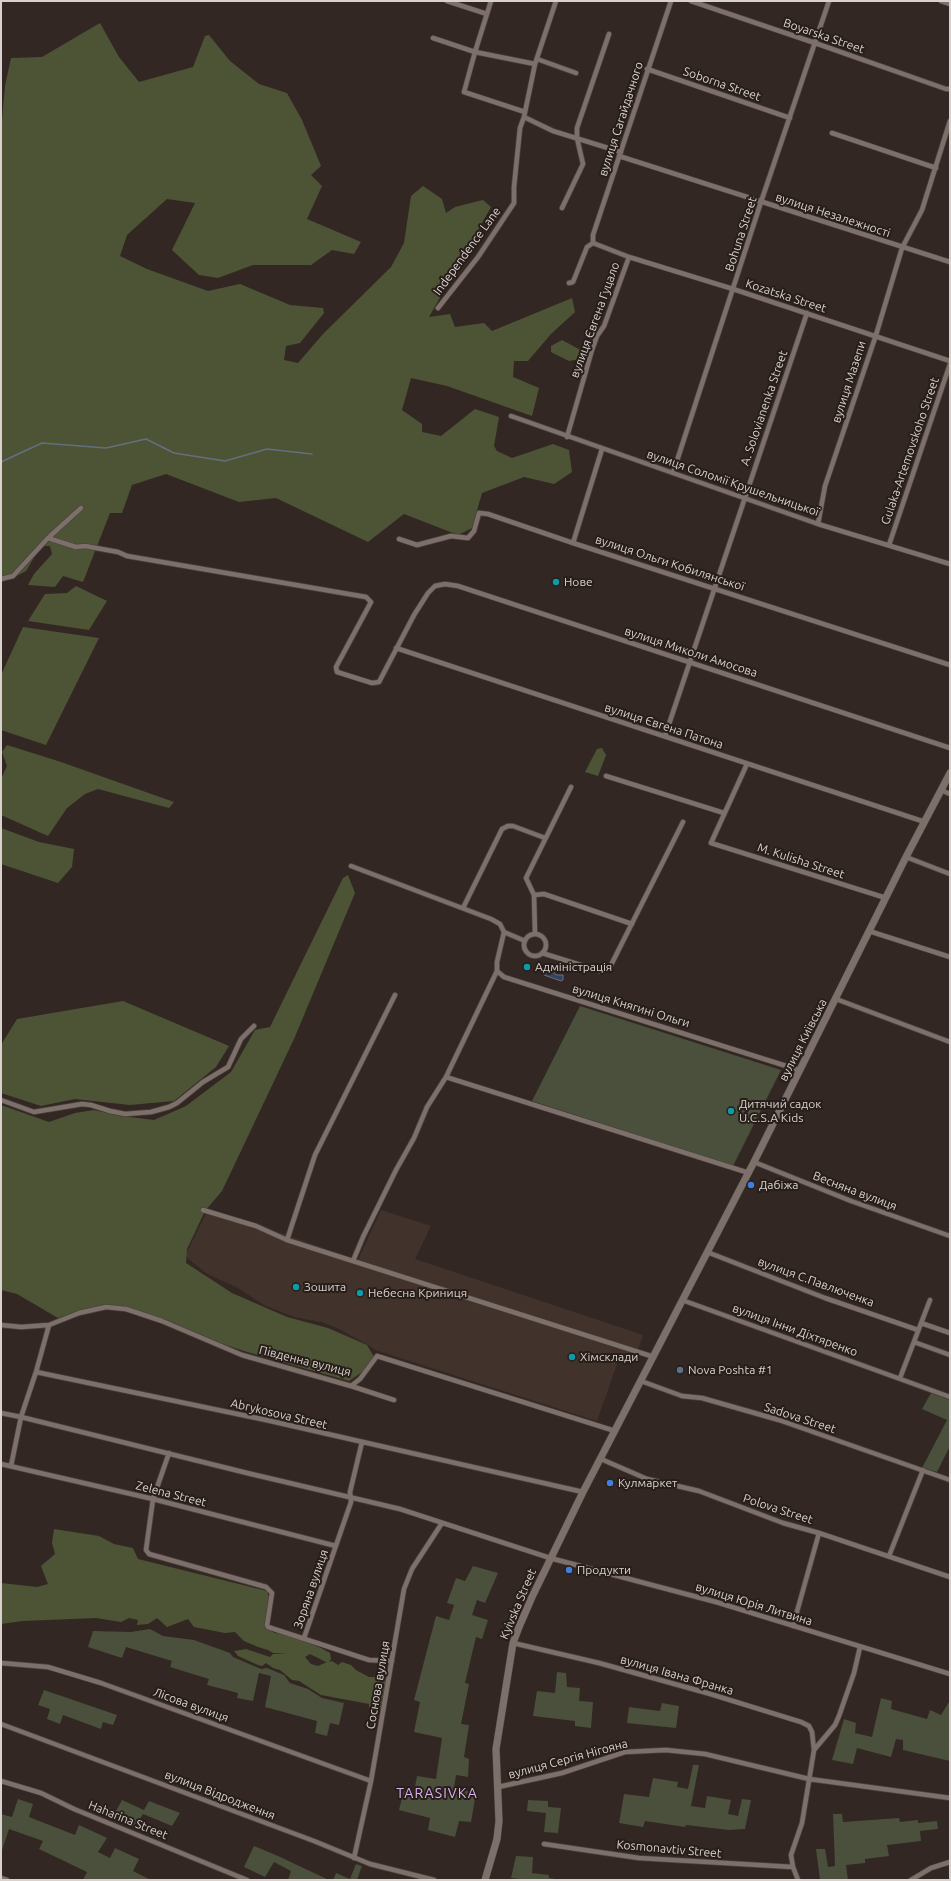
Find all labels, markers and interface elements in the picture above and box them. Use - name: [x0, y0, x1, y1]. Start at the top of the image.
- street label: Boyarska Street: [782, 15, 866, 57]
- street label: вулиця Сагайдачного: [596, 60, 646, 178]
- street label: Soborna Street: [681, 64, 763, 104]
- street label: вулиця Незалежності: [774, 190, 892, 240]
- street label: Bohuna Street: [722, 195, 760, 273]
- street label: Independence Lane: [430, 204, 504, 298]
- street label: вулиця Євгена Гуцало: [567, 260, 623, 380]
- street label: Kozatska Street: [744, 276, 828, 316]
- street label: вулиця Мазепи: [829, 339, 869, 425]
- street label: A. Solovianenka Street: [737, 348, 791, 468]
- street label: Gulaka-Artemovskoho Street: [878, 375, 942, 527]
- street label: вулиця Соломії Крушельницької: [645, 447, 821, 519]
- street label: вулиця Ольги Кобилянської: [594, 532, 746, 594]
- place label: Нове: [564, 575, 593, 589]
- marker: Нове: [551, 577, 561, 587]
- street label: вулиця Миколи Амосова: [623, 624, 759, 680]
- street label: вулиця Євгена Патона: [603, 700, 725, 752]
- street label: M. Kulisha Street: [756, 840, 846, 882]
- place label: Адміністрація: [535, 960, 612, 974]
- marker: Адміністрація: [522, 962, 532, 972]
- street label: вулиця Княгині Ольги: [570, 981, 692, 1031]
- street label: вулиця Київська: [776, 996, 830, 1084]
- place label: Дитячий садок U.C.S.A Kids: [739, 1097, 821, 1125]
- marker: Дитячий садок U.C.S.A Kids: [726, 1106, 736, 1116]
- street label: Весняна вулиця: [811, 1168, 899, 1214]
- place label: Дабіжа: [759, 1178, 799, 1192]
- marker: Дабіжа: [746, 1180, 756, 1190]
- street label: вулиця С.Павлюченка: [756, 1254, 876, 1310]
- place label: Зошита: [304, 1280, 346, 1294]
- marker: Зошита: [291, 1282, 301, 1292]
- place label: Небесна Криниця: [368, 1286, 467, 1300]
- marker: Небесна Криниця: [355, 1288, 365, 1298]
- street label: вулиця Інни Діхтяренко: [730, 1301, 860, 1359]
- street label: Південна вулиця: [258, 1343, 352, 1379]
- place label: Хімсклади: [580, 1350, 638, 1364]
- marker: Хімсклади: [567, 1352, 577, 1362]
- place label: Nova Poshta #1: [688, 1363, 773, 1377]
- marker: Nova Poshta #1: [675, 1365, 685, 1375]
- street label: Abrykosova Street: [229, 1396, 329, 1432]
- street label: Sadova Street: [762, 1400, 838, 1436]
- place label: Кулмаркет: [618, 1476, 677, 1490]
- street label: Zelena Street: [134, 1478, 208, 1510]
- marker: Кулмаркет: [605, 1478, 615, 1488]
- street label: Polova Street: [741, 1491, 815, 1527]
- street label: Зоряна вулиця: [291, 1547, 331, 1631]
- place label: Продукти: [577, 1563, 631, 1577]
- marker: Продукти: [564, 1565, 574, 1575]
- street label: Kyivska Street: [497, 1566, 539, 1642]
- street label: вулиця Юрія Литвина: [694, 1579, 814, 1629]
- street label: Соснова вулиця: [363, 1640, 393, 1730]
- street label: вулиця Івана Франка: [619, 1652, 735, 1698]
- street label: Лісова вулиця: [151, 1685, 231, 1725]
- street label: вулиця Сергія Нігояна: [507, 1736, 629, 1782]
- street label: вулиця Відродження: [163, 1767, 277, 1823]
- district label: TARASIVKA: [396, 1785, 478, 1801]
- street label: Haharina Street: [86, 1798, 170, 1842]
- street label: Kosmonavtiv Street: [616, 1837, 722, 1861]

